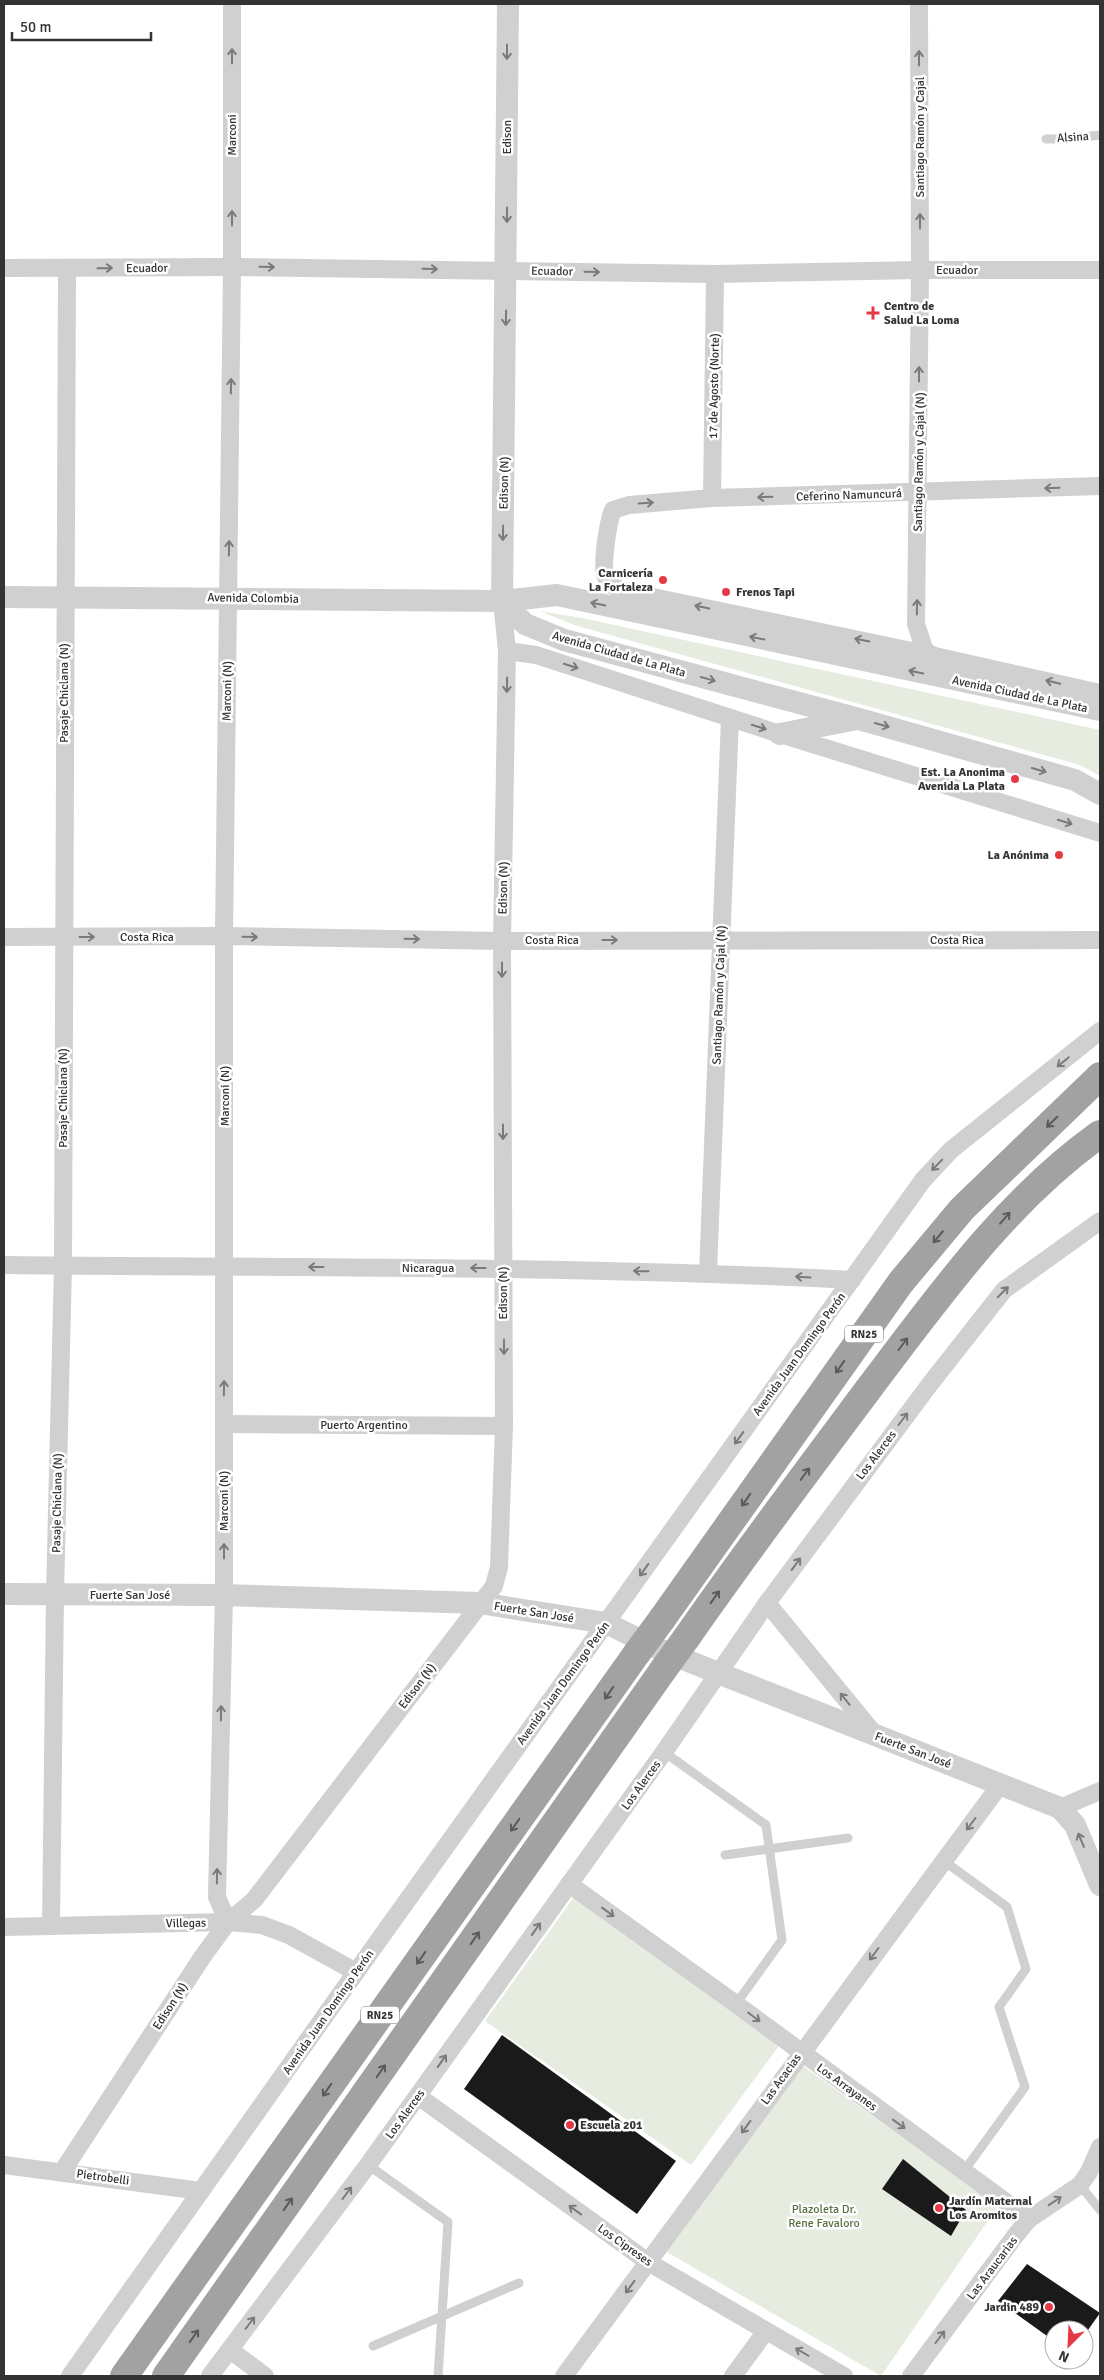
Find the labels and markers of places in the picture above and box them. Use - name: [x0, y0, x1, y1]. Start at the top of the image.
- place label: Centro de Salud La Loma: [884, 299, 959, 328]
- marker: Centro de Salud La Loma: [866, 306, 880, 320]
- place label: Carnicería La Fortaleza: [589, 566, 653, 595]
- marker: Carnicería La Fortaleza: [657, 574, 669, 586]
- place label: Frenos Tapi: [736, 585, 795, 600]
- marker: Frenos Tapi: [720, 586, 732, 598]
- place label: Est. La Anonima Avenida La Plata: [918, 765, 1005, 794]
- marker: Est. La Anonima Avenida La Plata: [1009, 773, 1021, 785]
- place label: La Anónima: [987, 848, 1049, 863]
- marker: La Anónima: [1053, 849, 1065, 861]
- place label: Escuela 201: [580, 2118, 643, 2133]
- marker: Escuela 201: [564, 2119, 576, 2131]
- place label: Jardín Maternal Los Aromitos: [949, 2194, 1032, 2223]
- marker: Jardín Maternal Los Aromitos: [933, 2202, 945, 2214]
- place label: Jardin 489: [984, 2300, 1040, 2315]
- marker: Jardin 489: [1043, 2301, 1055, 2313]

